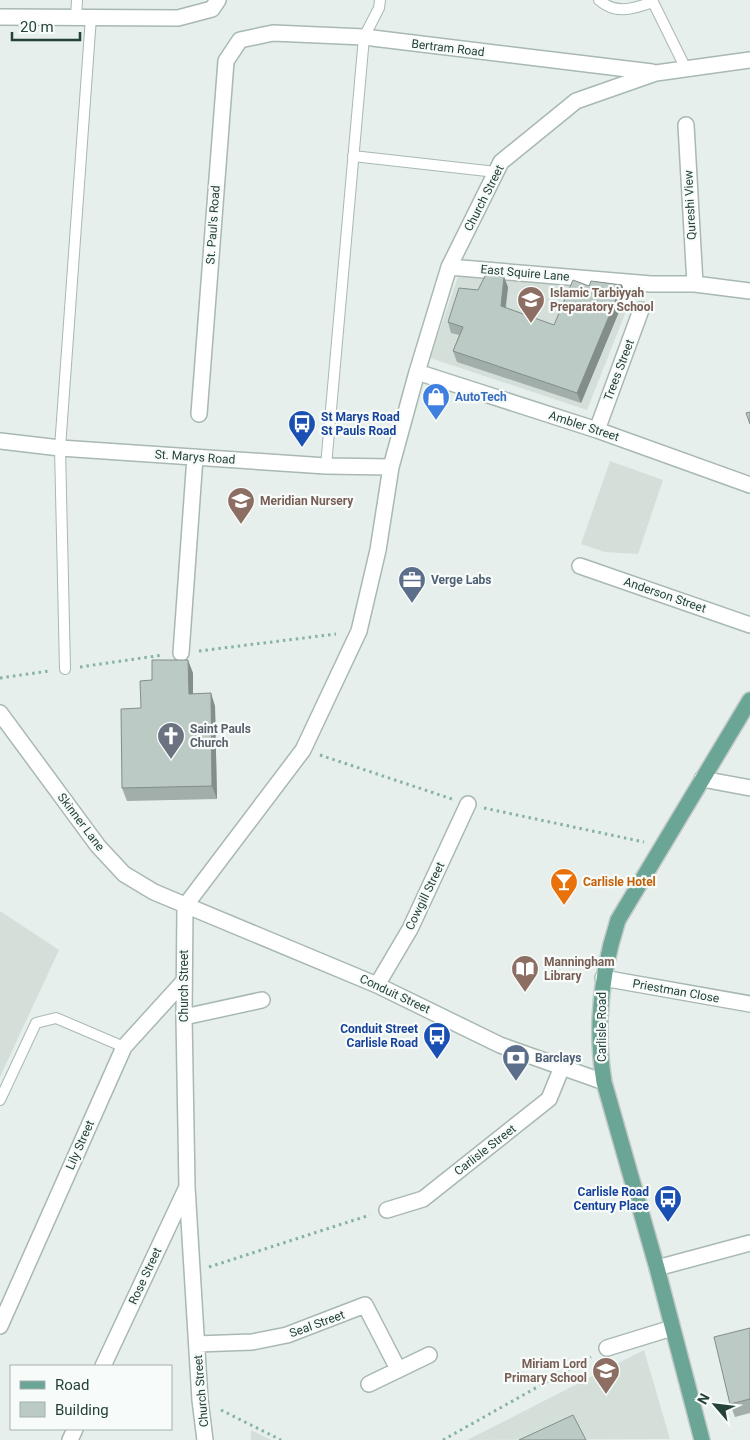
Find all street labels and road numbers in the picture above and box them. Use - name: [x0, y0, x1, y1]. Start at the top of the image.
- street label: Bertram Road: [411, 37, 485, 59]
- street label: Church Street: [461, 162, 507, 233]
- street label: Qureshi View: [681, 170, 699, 240]
- street label: St. Paul's Road: [203, 185, 223, 265]
- street label: East Squire Lane: [480, 262, 570, 284]
- street label: Trees Street: [601, 337, 637, 402]
- street label: Ambler Street: [547, 408, 621, 444]
- street label: St. Marys Road: [154, 447, 236, 467]
- street label: Anderson Street: [622, 574, 708, 616]
- street label: Skinner Lane: [55, 790, 107, 854]
- street label: Cowgill Street: [403, 860, 447, 932]
- street label: Church Street: [177, 950, 191, 1022]
- street label: Conduit Street: [358, 972, 433, 1016]
- street label: Priestman Close: [632, 976, 720, 1006]
- street label: Carlisle Road: [595, 992, 609, 1062]
- street label: Lily Street: [63, 1118, 97, 1172]
- street label: Carlisle Street: [451, 1122, 519, 1178]
- street label: Rose Street: [126, 1245, 164, 1307]
- street label: Seal Street: [288, 1308, 347, 1340]
- street label: Church Street: [191, 1354, 211, 1428]

